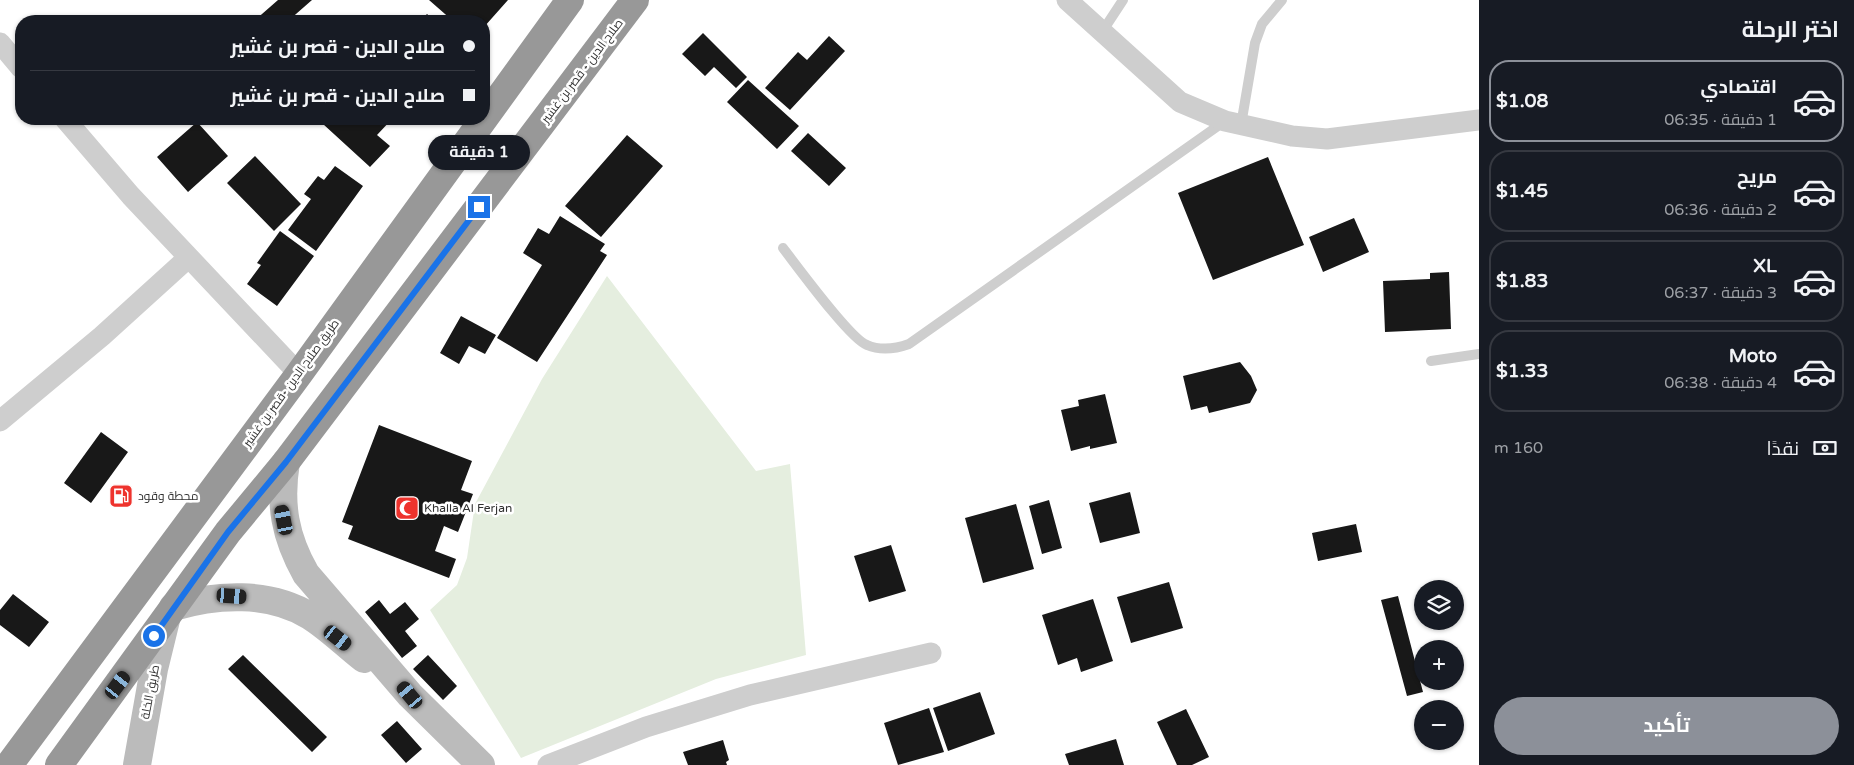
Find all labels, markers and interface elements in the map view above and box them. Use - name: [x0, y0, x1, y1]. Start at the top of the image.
- street label: صلاح الدين - قصر بن غشير: [538, 16, 627, 127]
- text: اختر الرحلة: [1742, 17, 1839, 43]
- text: صلاح الدين - قصر بن غشير: [231, 36, 445, 58]
- text: اقتصادي: [1701, 76, 1777, 98]
- icon: car: [1792, 79, 1837, 124]
- text: صلاح الدين - قصر بن غشير: [231, 85, 445, 107]
- text: $1.08: [1496, 90, 1548, 112]
- text: 1 دقيقة · 06:35: [1664, 110, 1777, 130]
- callout: 1 دقيقة: [428, 134, 530, 170]
- text: 1 دقيقة: [449, 142, 509, 162]
- text: مريح: [1737, 166, 1777, 188]
- icon: car: [1792, 169, 1837, 214]
- text: $1.45: [1496, 180, 1548, 202]
- route end: [468, 196, 490, 218]
- text: 2 دقيقة · 06:36: [1664, 200, 1777, 220]
- text: XL: [1753, 255, 1777, 277]
- icon: car: [1792, 259, 1837, 304]
- text: $1.83: [1496, 270, 1548, 292]
- text: 3 دقيقة · 06:37: [1664, 283, 1777, 303]
- street label: طريق صلاح الدين -قصر بن غشير: [239, 316, 343, 451]
- text: Moto: [1729, 345, 1777, 367]
- icon: car: [1792, 349, 1837, 394]
- text: $1.33: [1496, 360, 1548, 382]
- text: 4 دقيقة · 06:38: [1664, 373, 1777, 393]
- icon: cash: [1811, 434, 1839, 462]
- text: 160 m: [1494, 438, 1543, 458]
- text: نقدًا: [1767, 438, 1799, 460]
- fuel station icon: محطة وقود: [108, 483, 134, 509]
- place label: محطة وقود: [138, 489, 199, 503]
- mosque icon: Khalla Al Ferjan: [394, 495, 420, 521]
- place label: Khalla Al Ferjan: [424, 501, 512, 515]
- car: [273, 504, 294, 536]
- map controls: [1414, 580, 1464, 750]
- button: layers: [1414, 580, 1464, 630]
- car: [216, 587, 247, 605]
- car: [321, 623, 354, 653]
- route start: [143, 625, 165, 647]
- button: +: [1414, 640, 1464, 690]
- street label: طريق الخلة: [138, 664, 162, 720]
- car: [102, 669, 133, 701]
- car: [394, 679, 425, 711]
- button: تأكيد: [1494, 697, 1839, 755]
- button: −: [1414, 700, 1464, 750]

